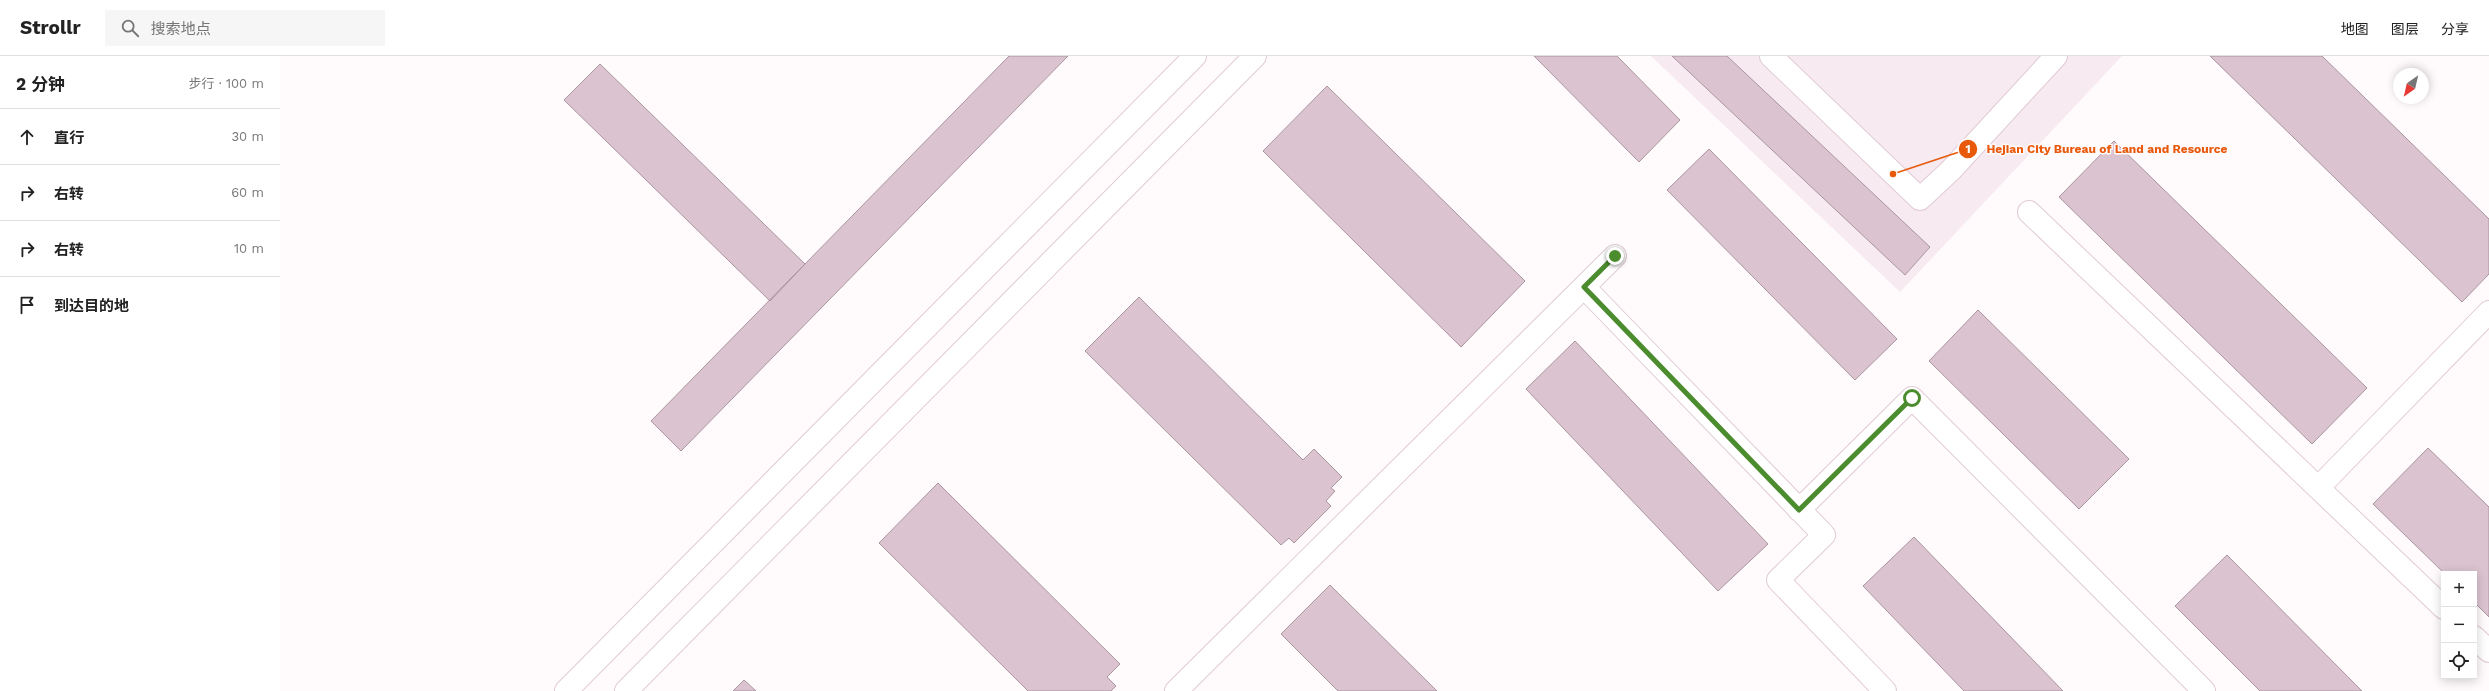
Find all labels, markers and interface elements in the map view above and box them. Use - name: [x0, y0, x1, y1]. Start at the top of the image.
- search box: [105, 10, 385, 46]
- text: Strollr: [20, 16, 81, 39]
- icon: search: [119, 17, 141, 39]
- text: 搜索地点: [151, 20, 211, 38]
- text: 地图: [2341, 21, 2369, 37]
- text: 图层: [2391, 21, 2419, 37]
- text: 分享: [2441, 21, 2469, 37]
- north arrow: [2393, 68, 2429, 104]
- text: 2 分钟: [16, 74, 65, 94]
- text: 步行 · 100 m: [188, 76, 264, 91]
- icon: ahead: [16, 126, 38, 148]
- text: 直行: [54, 129, 84, 147]
- text: 30 m: [232, 129, 264, 144]
- callout: Hejian City Bureau of Land and Resource: [1958, 137, 2235, 161]
- text: 1: [1965, 142, 1971, 156]
- text: Hejian City Bureau of Land and Resource: [1986, 142, 2228, 156]
- icon: right: [16, 182, 38, 204]
- text: 右转: [54, 185, 84, 203]
- text: 60 m: [231, 185, 264, 200]
- icon: right: [16, 238, 38, 260]
- text: 右转: [54, 241, 84, 259]
- text: 10 m: [234, 241, 264, 256]
- route end: [1606, 247, 1624, 265]
- icon: arrive: [16, 294, 38, 316]
- text: 到达目的地: [54, 297, 129, 315]
- route start: [1903, 389, 1921, 407]
- map controls: [2441, 571, 2477, 679]
- button: +: [2441, 571, 2477, 607]
- button: −: [2441, 607, 2477, 643]
- button: locate: [2441, 643, 2477, 679]

